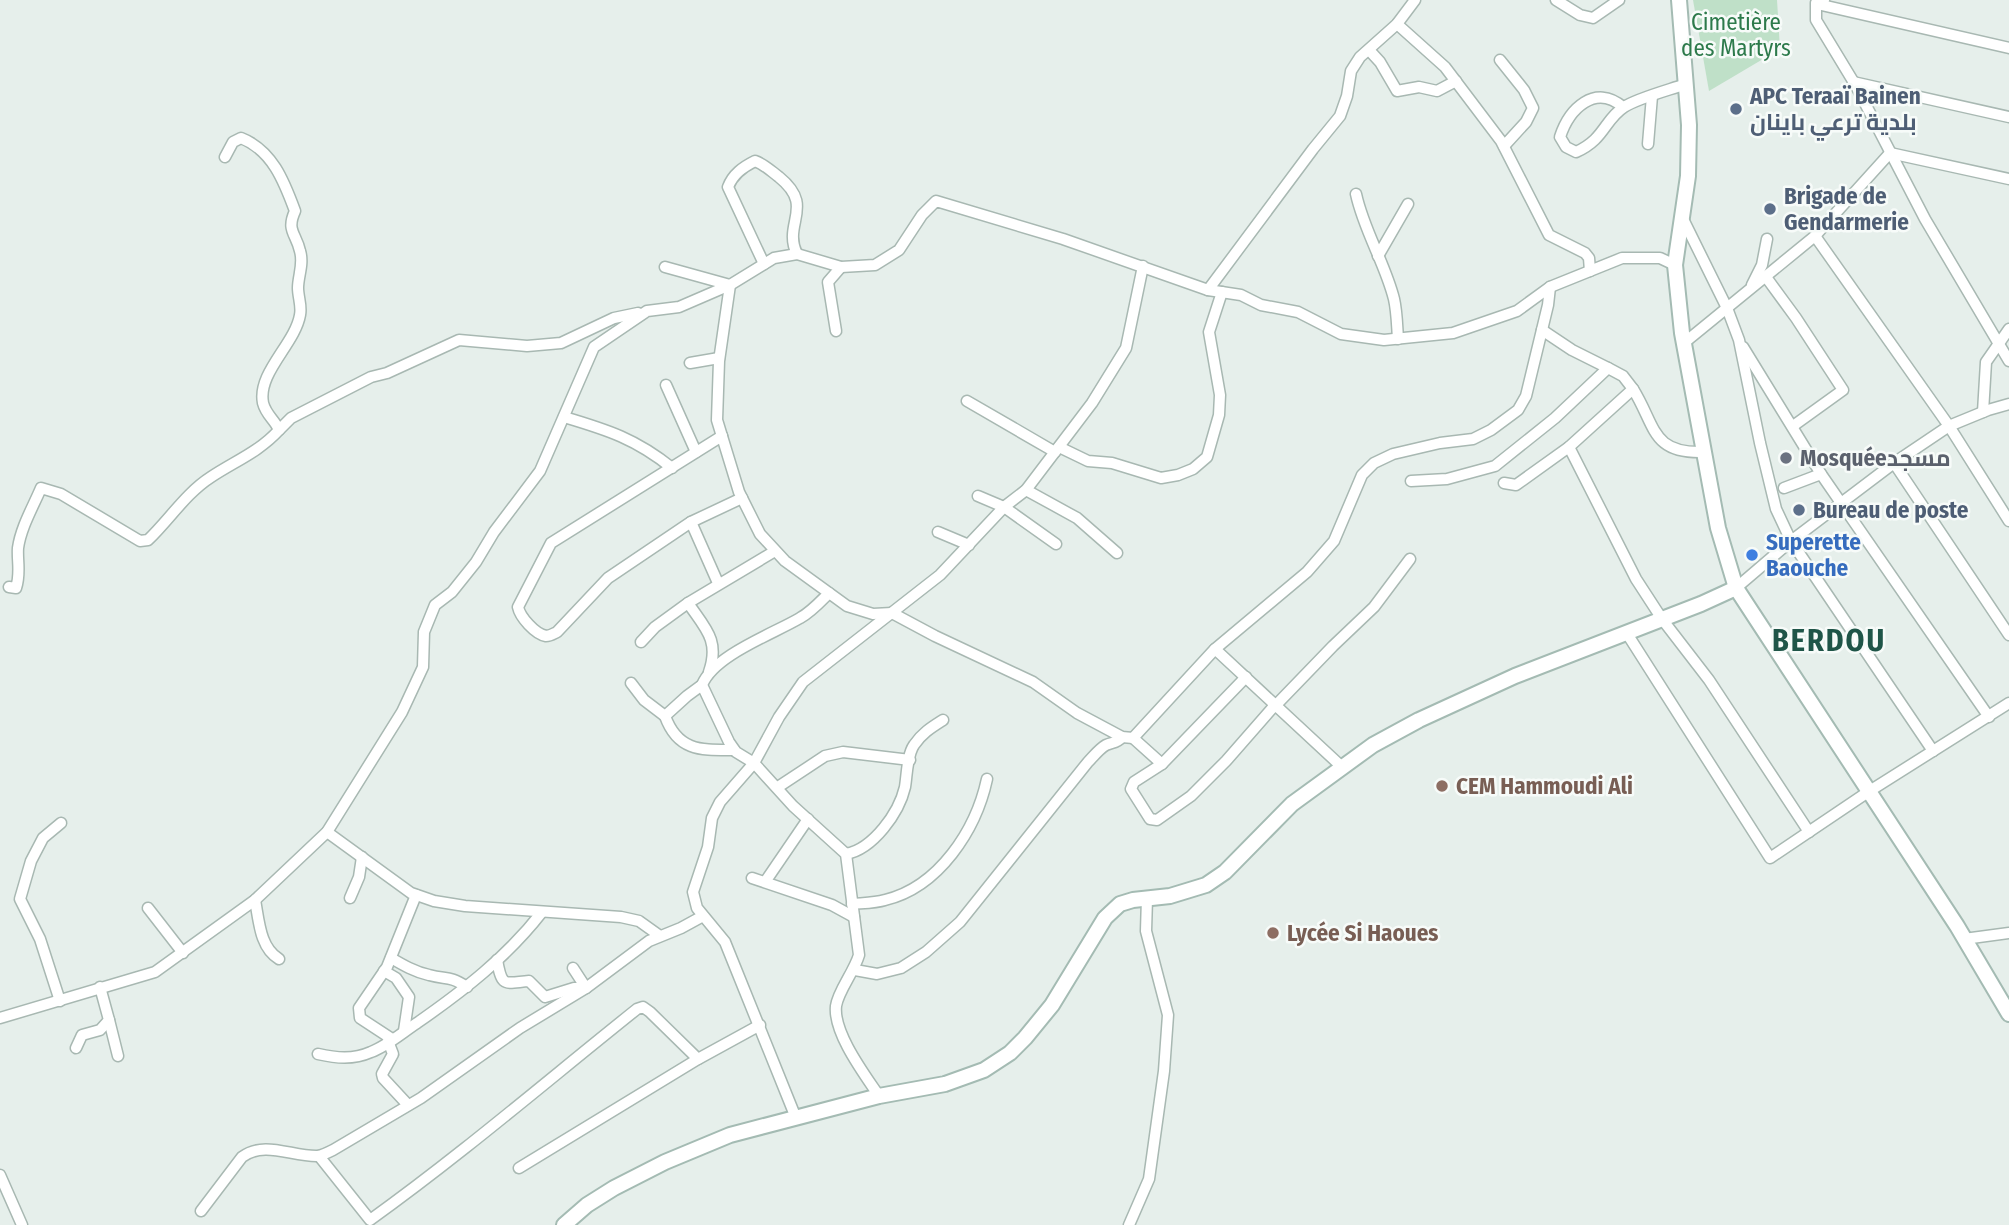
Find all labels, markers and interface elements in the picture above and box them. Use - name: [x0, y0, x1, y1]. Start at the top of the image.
- park label: Cimetière des Martyrs: [1681, 8, 1791, 62]
- place label: APC Teraaï Bainen بلدية ترعي باينان: [1749, 82, 1921, 141]
- marker: APC Teraaï Bainen بلدية ترعي باينان: [1728, 101, 1744, 117]
- place label: Brigade de Gendarmerie: [1784, 182, 1909, 236]
- marker: Brigade de Gendarmerie: [1762, 201, 1778, 217]
- place label: Mosquéeمسجد: [1800, 444, 1951, 472]
- marker: Mosquéeمسجد: [1778, 450, 1794, 466]
- place label: Bureau de poste: [1813, 496, 1969, 524]
- marker: Bureau de poste: [1791, 502, 1807, 518]
- place label: Superette Baouche: [1766, 528, 1861, 582]
- marker: Superette Baouche: [1744, 547, 1760, 563]
- district label: BERDOU: [1772, 623, 1886, 659]
- place label: CEM Hammoudi Ali: [1456, 772, 1633, 800]
- marker: CEM Hammoudi Ali: [1434, 778, 1450, 794]
- place label: Lycée Si Haoues: [1287, 919, 1438, 947]
- marker: Lycée Si Haoues: [1265, 925, 1281, 941]

